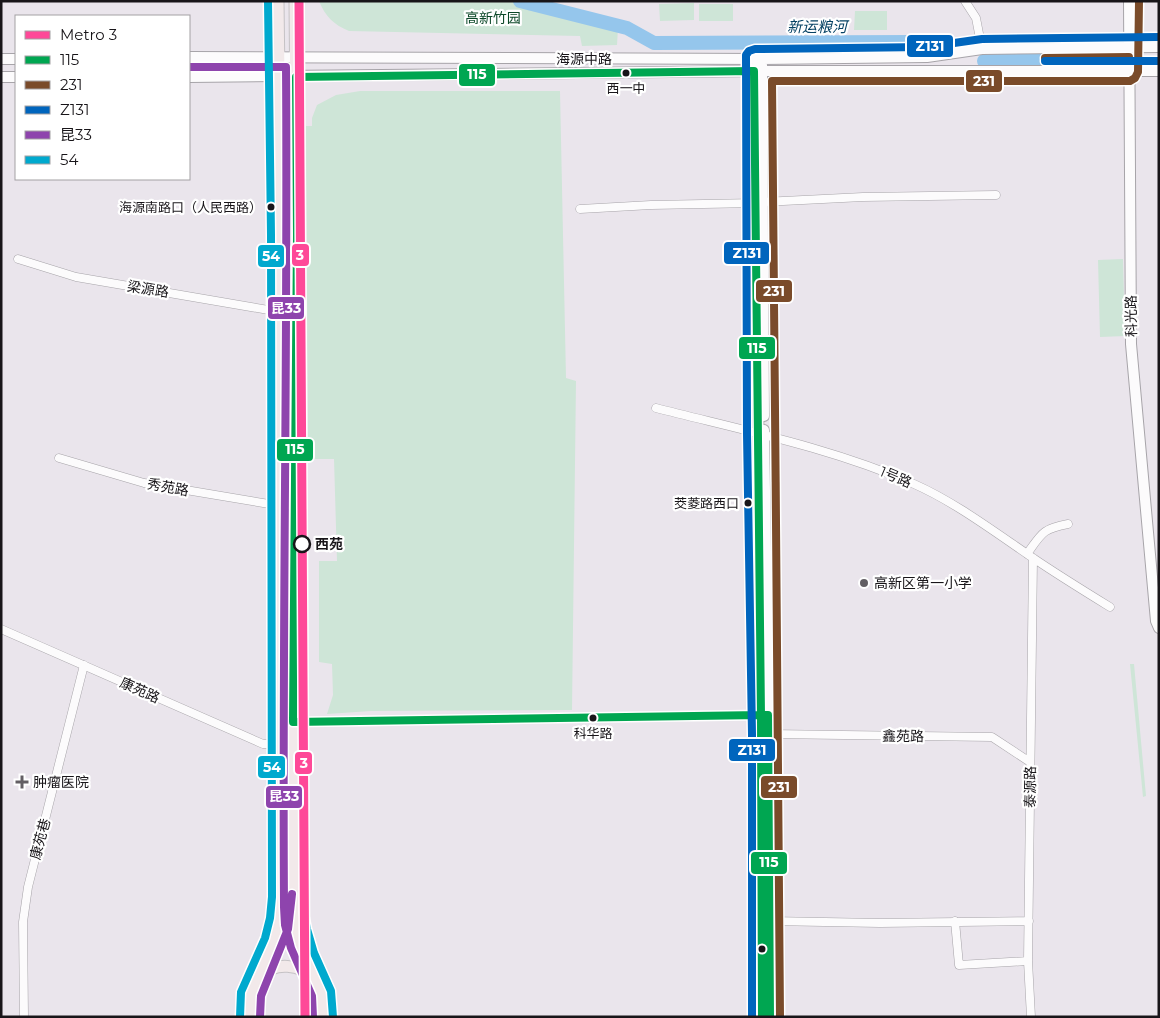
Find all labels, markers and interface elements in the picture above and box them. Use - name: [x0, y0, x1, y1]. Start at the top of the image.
- park label: 高新竹园: [465, 9, 521, 27]
- legend: [15, 15, 190, 180]
- water label: 新运粮河: [787, 17, 850, 36]
- text: Metro 3: [60, 25, 117, 44]
- line badge: Z131: [906, 34, 954, 58]
- text: Z131: [916, 37, 944, 55]
- text: 115: [60, 50, 79, 69]
- street label: 海源中路: [556, 50, 612, 68]
- line badge: 115: [458, 63, 496, 87]
- text: 115: [467, 65, 487, 83]
- marker: 西一中: [621, 68, 631, 78]
- line badge: 231: [965, 69, 1003, 93]
- text: 231: [973, 72, 995, 90]
- text: 231: [60, 75, 82, 94]
- place label: 西一中: [606, 80, 646, 96]
- text: Z131: [60, 100, 89, 119]
- text: 昆33: [60, 125, 92, 144]
- text: 54: [60, 150, 78, 169]
- place label: 海源南路口（人民西路）: [119, 199, 262, 215]
- marker: 海源南路口（人民西路）: [266, 202, 276, 212]
- line badge: Z131: [723, 241, 770, 265]
- line badge: 3: [291, 243, 310, 267]
- line badge: 54: [257, 244, 285, 268]
- text: Z131: [733, 244, 761, 262]
- text: 3: [295, 246, 304, 264]
- text: 54: [262, 247, 280, 265]
- street label: 梁源路: [126, 277, 170, 301]
- line badge: 231: [755, 279, 793, 303]
- text: 231: [763, 282, 785, 300]
- street label: 科光路: [1122, 295, 1140, 337]
- line badge: 昆33: [267, 296, 305, 320]
- text: 昆33: [271, 299, 301, 317]
- line badge: 115: [738, 336, 776, 360]
- text: 115: [747, 339, 767, 357]
- line badge: 115: [276, 438, 314, 462]
- text: 115: [285, 440, 305, 458]
- street label: 1号路: [877, 462, 915, 492]
- street label: 秀苑路: [146, 474, 190, 500]
- place label: 茭菱路西口: [674, 495, 739, 511]
- marker: 茭菱路西口: [743, 498, 753, 508]
- marker: 西苑: [293, 535, 311, 553]
- place label: 西苑: [315, 535, 343, 553]
- place label: 高新区第一小学: [874, 574, 972, 592]
- marker: 高新区第一小学: [858, 577, 870, 589]
- street label: 康苑路: [117, 673, 163, 707]
- marker: 科华路: [588, 713, 598, 723]
- place label: 科华路: [573, 725, 613, 741]
- street label: 鑫苑路: [882, 727, 924, 745]
- line badge: Z131: [728, 738, 776, 762]
- text: Z131: [738, 741, 766, 759]
- line badge: 3: [294, 751, 313, 775]
- text: 3: [299, 754, 308, 772]
- line badge: 54: [257, 755, 286, 779]
- text: 54: [263, 758, 281, 776]
- street label: 泰源路: [1021, 766, 1039, 808]
- place label: 肿瘤医院: [33, 773, 89, 791]
- marker: 肿瘤医院: [15, 775, 29, 789]
- line badge: 231: [760, 775, 798, 799]
- text: 231: [768, 778, 790, 796]
- line badge: 昆33: [265, 785, 303, 809]
- text: 昆33: [269, 787, 299, 805]
- street label: 康苑巷: [26, 816, 54, 862]
- line badge: 115: [750, 851, 788, 875]
- text: 115: [759, 853, 779, 871]
- unlabelled marker: [757, 944, 767, 954]

